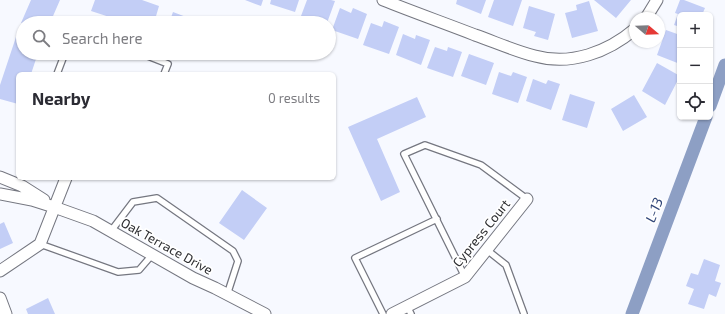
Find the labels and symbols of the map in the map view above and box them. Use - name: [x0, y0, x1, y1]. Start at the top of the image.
- north arrow: [629, 12, 665, 48]
- water label: L-13: [641, 195, 666, 225]
- street label: Cypress Court: [449, 196, 513, 270]
- street label: Oak Terrace Drive: [118, 214, 216, 278]

